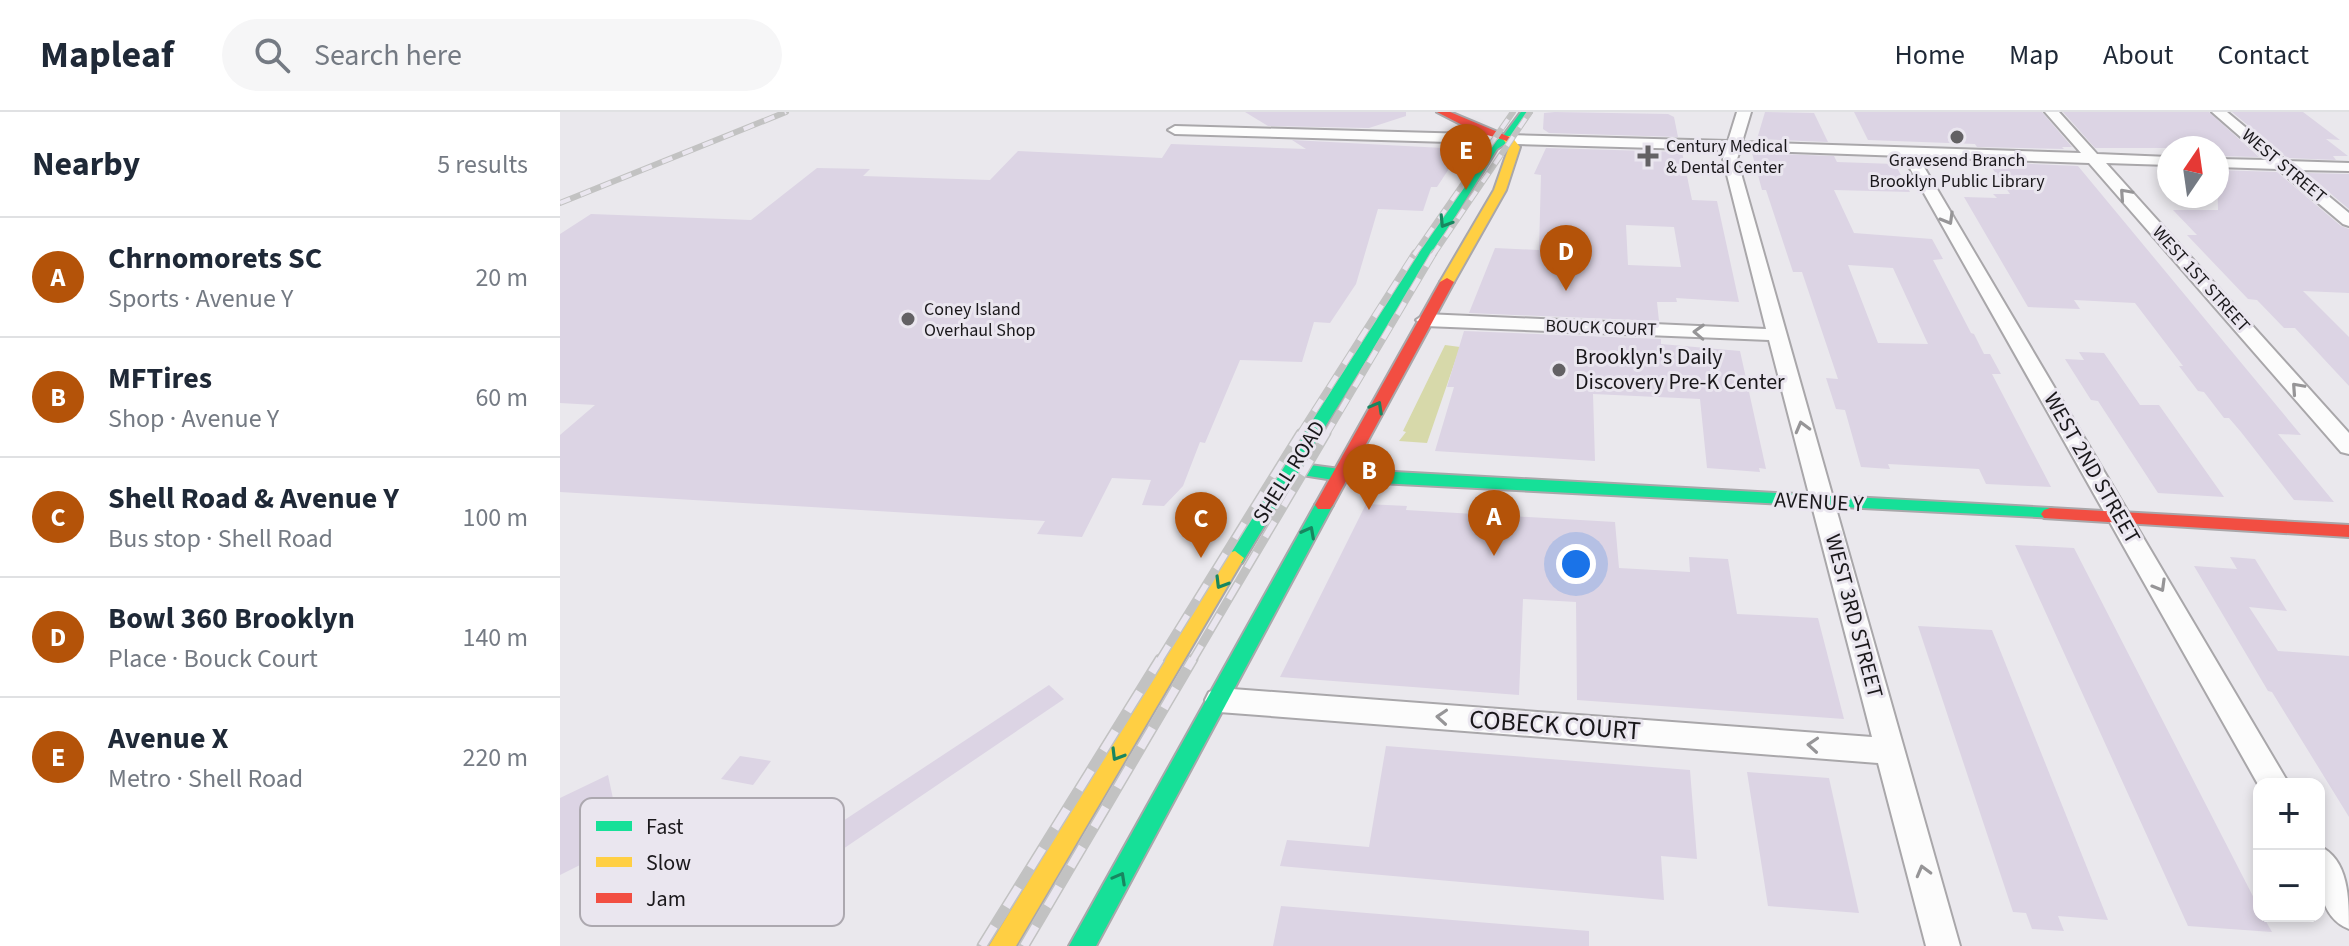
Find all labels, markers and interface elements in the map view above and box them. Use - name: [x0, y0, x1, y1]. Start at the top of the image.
- search box: [222, 19, 782, 91]
- text: Mapleaf: [40, 28, 174, 82]
- icon: search: [250, 33, 294, 77]
- text: Search here: [314, 34, 462, 77]
- text: Home: [1894, 35, 1965, 75]
- text: Map: [2009, 35, 2059, 75]
- text: About: [2103, 35, 2174, 75]
- text: Contact: [2218, 35, 2309, 75]
- street label: WEST STREET: [2236, 123, 2332, 209]
- pin: E: [1440, 124, 1492, 190]
- marker: Gravesend Branch Brooklyn Public Library: [1948, 128, 1966, 146]
- place label: Century Medical & Dental Center: [1666, 134, 1788, 180]
- north arrow: [2157, 136, 2229, 208]
- text: Nearby: [32, 140, 140, 189]
- marker: Century Medical & Dental Center: [1637, 145, 1659, 167]
- text: 5 results: [437, 146, 528, 183]
- place label: Gravesend Branch Brooklyn Public Library: [1869, 148, 2045, 194]
- one-way arrow: [2120, 188, 2134, 203]
- one-way arrow: [1938, 210, 1954, 225]
- one-way arrow: [1439, 213, 1454, 228]
- street label: WEST 1ST STREET: [2146, 220, 2256, 338]
- pin: D: [1540, 225, 1592, 291]
- text: Chrnomorets SC: [108, 237, 322, 280]
- text: A: [51, 259, 65, 296]
- text: 20 m: [475, 259, 528, 296]
- text: Sports · Avenue Y: [108, 280, 293, 317]
- place label: Coney Island Overhaul Shop: [924, 297, 1035, 343]
- marker: Coney Island Overhaul Shop: [899, 310, 917, 328]
- street label: BOUCK COURT: [1545, 314, 1657, 342]
- one-way arrow: [1692, 323, 1705, 340]
- place label: Brooklyn's Daily Discovery Pre-K Center: [1575, 341, 1785, 398]
- text: MFTires: [108, 357, 212, 400]
- marker: Brooklyn's Daily Discovery Pre-K Center: [1550, 361, 1568, 379]
- text: B: [50, 379, 66, 416]
- text: 60 m: [475, 379, 528, 416]
- one-way arrow: [2293, 383, 2307, 398]
- street label: WEST 2ND STREET: [2036, 386, 2148, 550]
- text: Shop · Avenue Y: [108, 400, 279, 437]
- one-way arrow: [1367, 401, 1383, 416]
- street label: SHELL ROAD: [1245, 414, 1333, 530]
- one-way arrow: [1795, 421, 1812, 435]
- pin: B: [1343, 444, 1395, 510]
- text: Shell Road & Avenue Y: [108, 477, 399, 520]
- street label: AVENUE Y: [1773, 484, 1865, 520]
- pin: A: [1468, 490, 1520, 556]
- pin: C: [1175, 492, 1227, 558]
- text: C: [50, 499, 66, 536]
- text: 100 m: [462, 499, 528, 536]
- text: Bus stop · Shell Road: [108, 520, 333, 557]
- one-way arrow: [1300, 526, 1315, 541]
- street label: WEST 3RD STREET: [1817, 531, 1891, 702]
- your location: [1556, 544, 1596, 584]
- one-way arrow: [1215, 574, 1231, 589]
- one-way arrow: [2150, 577, 2166, 592]
- text: Bowl 360 Brooklyn: [108, 597, 355, 640]
- text: D: [50, 619, 66, 656]
- text: 140 m: [462, 619, 528, 656]
- text: Place · Bouck Court: [108, 640, 318, 677]
- street label: COBECK COURT: [1468, 701, 1642, 749]
- one-way arrow: [1435, 709, 1448, 726]
- text: Avenue X: [108, 717, 228, 760]
- one-way arrow: [1806, 737, 1819, 754]
- text: E: [51, 739, 65, 776]
- text: 220 m: [462, 739, 528, 776]
- one-way arrow: [1111, 746, 1127, 761]
- text: Metro · Shell Road: [108, 760, 303, 797]
- map controls: [2253, 778, 2325, 922]
- button: +: [2253, 778, 2325, 850]
- legend: [580, 798, 844, 926]
- text: Fast: [646, 811, 684, 843]
- text: Slow: [646, 847, 691, 879]
- button: −: [2253, 850, 2325, 922]
- one-way arrow: [1915, 864, 1932, 878]
- one-way arrow: [1110, 872, 1125, 886]
- text: Jam: [646, 883, 686, 915]

